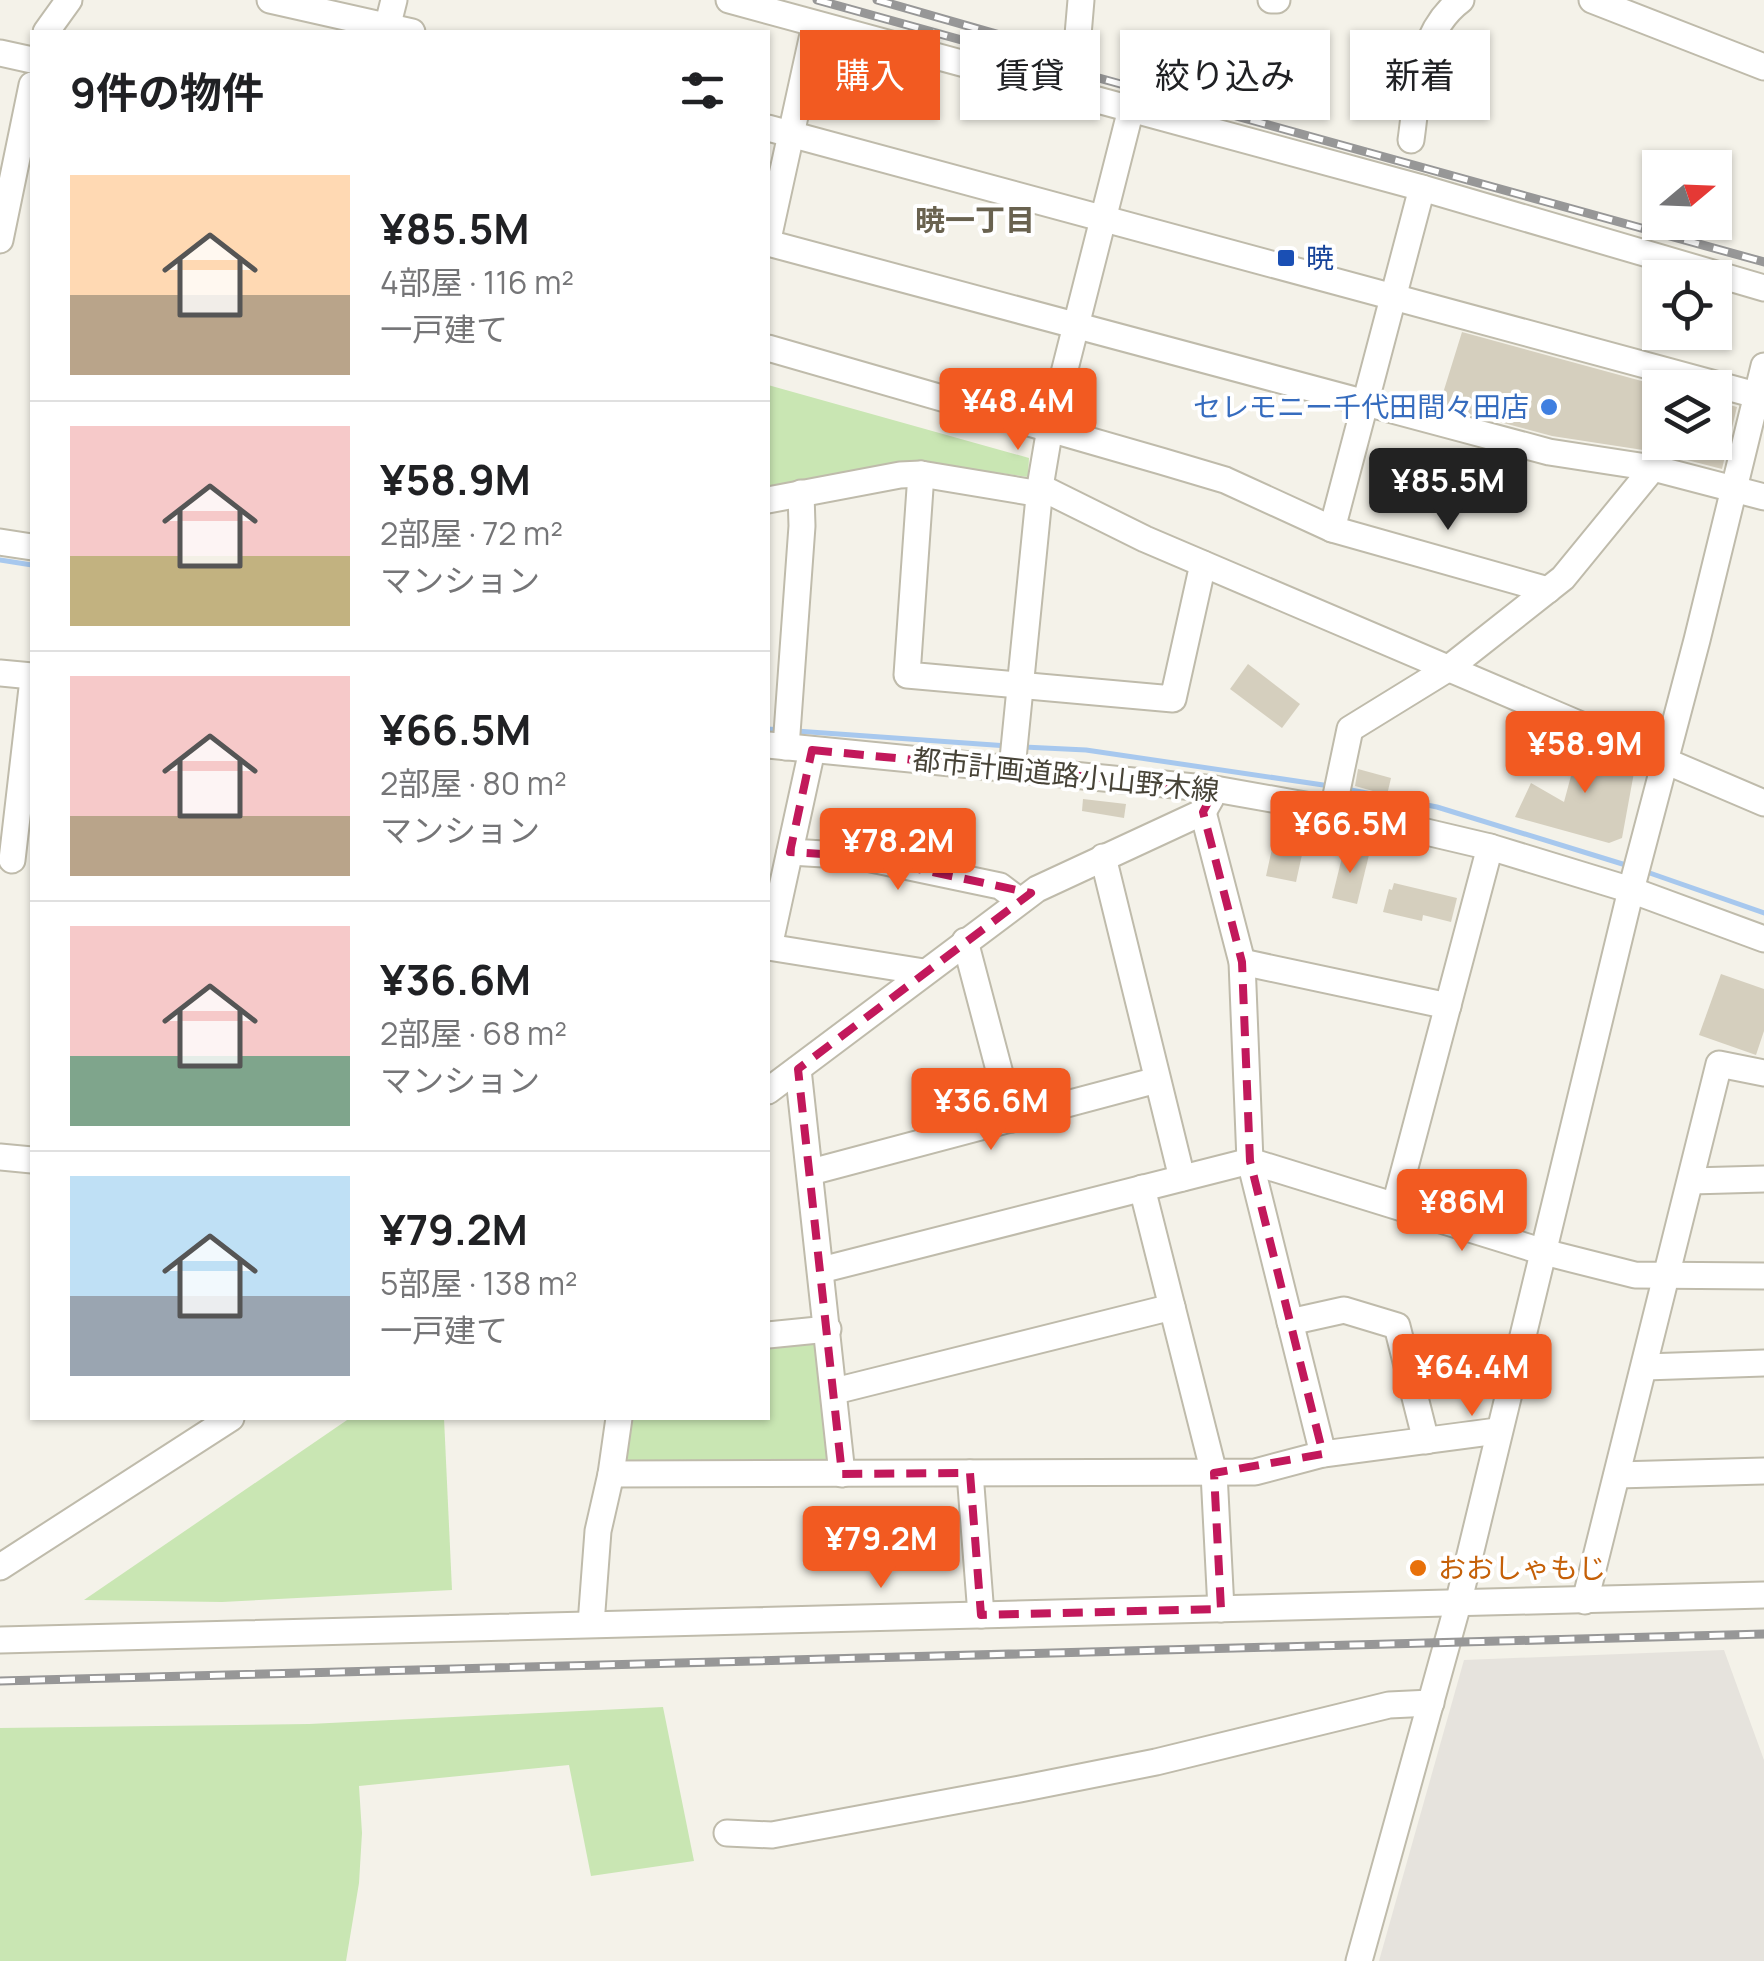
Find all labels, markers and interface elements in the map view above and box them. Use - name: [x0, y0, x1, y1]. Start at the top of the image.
- chip: 購入: [800, 30, 940, 120]
- chip: 賃貸: [960, 30, 1100, 120]
- chip: 絞り込み: [1120, 30, 1330, 120]
- chip: 新着: [1350, 30, 1490, 120]
- text: 9件の物件: [70, 63, 264, 121]
- icon: filters: [675, 63, 730, 118]
- north arrow: [1642, 150, 1732, 240]
- map controls: [1642, 150, 1732, 460]
- text: ¥85.5M: [380, 199, 529, 257]
- district label: 暁一丁目: [915, 199, 1035, 240]
- icon: home: [150, 215, 270, 335]
- place label: 暁: [1306, 238, 1334, 276]
- marker: 暁: [1275, 247, 1297, 269]
- text: 4部屋 · 116 m²: [380, 260, 574, 304]
- button: locate: [1642, 260, 1732, 350]
- text: 一戸建て: [380, 307, 508, 351]
- pin: ¥48.4M: [937, 368, 1099, 453]
- button: layers: [1642, 370, 1732, 460]
- text: ¥48.4M: [962, 378, 1074, 422]
- place label: セレモニー千代田間々田店: [1193, 387, 1529, 425]
- marker: セレモニー千代田間々田店: [1538, 396, 1560, 418]
- pin: ¥85.5M: [1367, 448, 1529, 533]
- text: ¥58.9M: [380, 450, 531, 508]
- text: ¥85.5M: [1391, 458, 1505, 502]
- icon: home: [150, 466, 270, 586]
- text: 2部屋 · 72 m²: [380, 511, 563, 555]
- text: マンション: [380, 558, 540, 602]
- text: ¥66.5M: [380, 700, 531, 758]
- pin: ¥58.9M: [1504, 711, 1666, 796]
- icon: home: [150, 716, 270, 836]
- text: ¥58.9M: [1528, 721, 1642, 765]
- street label: 都市計画道路小山野木線: [911, 739, 1221, 809]
- text: 2部屋 · 80 m²: [380, 761, 567, 805]
- pin: ¥66.5M: [1269, 791, 1431, 876]
- text: ¥66.5M: [1292, 801, 1408, 845]
- text: マンション: [380, 808, 540, 852]
- pin: ¥78.2M: [817, 808, 979, 893]
- text: ¥78.2M: [842, 818, 954, 862]
- text: ¥36.6M: [380, 950, 531, 1008]
- icon: home: [150, 966, 270, 1086]
- text: 2部屋 · 68 m²: [380, 1011, 567, 1055]
- text: マンション: [380, 1058, 540, 1102]
- pin: ¥36.6M: [910, 1068, 1072, 1153]
- text: ¥36.6M: [933, 1078, 1049, 1122]
- pin: ¥86M: [1403, 1169, 1521, 1254]
- text: ¥86M: [1419, 1179, 1505, 1223]
- text: ¥79.2M: [380, 1200, 528, 1258]
- icon: home: [150, 1216, 270, 1336]
- text: 5部屋 · 138 m²: [380, 1261, 578, 1305]
- text: 一戸建て: [380, 1308, 508, 1352]
- pin: ¥64.4M: [1391, 1334, 1553, 1419]
- text: ¥64.4M: [1415, 1344, 1529, 1388]
- pin: ¥79.2M: [800, 1506, 962, 1591]
- text: ¥79.2M: [825, 1516, 937, 1560]
- place label: おおしゃもじ: [1438, 1548, 1606, 1586]
- marker: おおしゃもじ: [1407, 1557, 1429, 1579]

